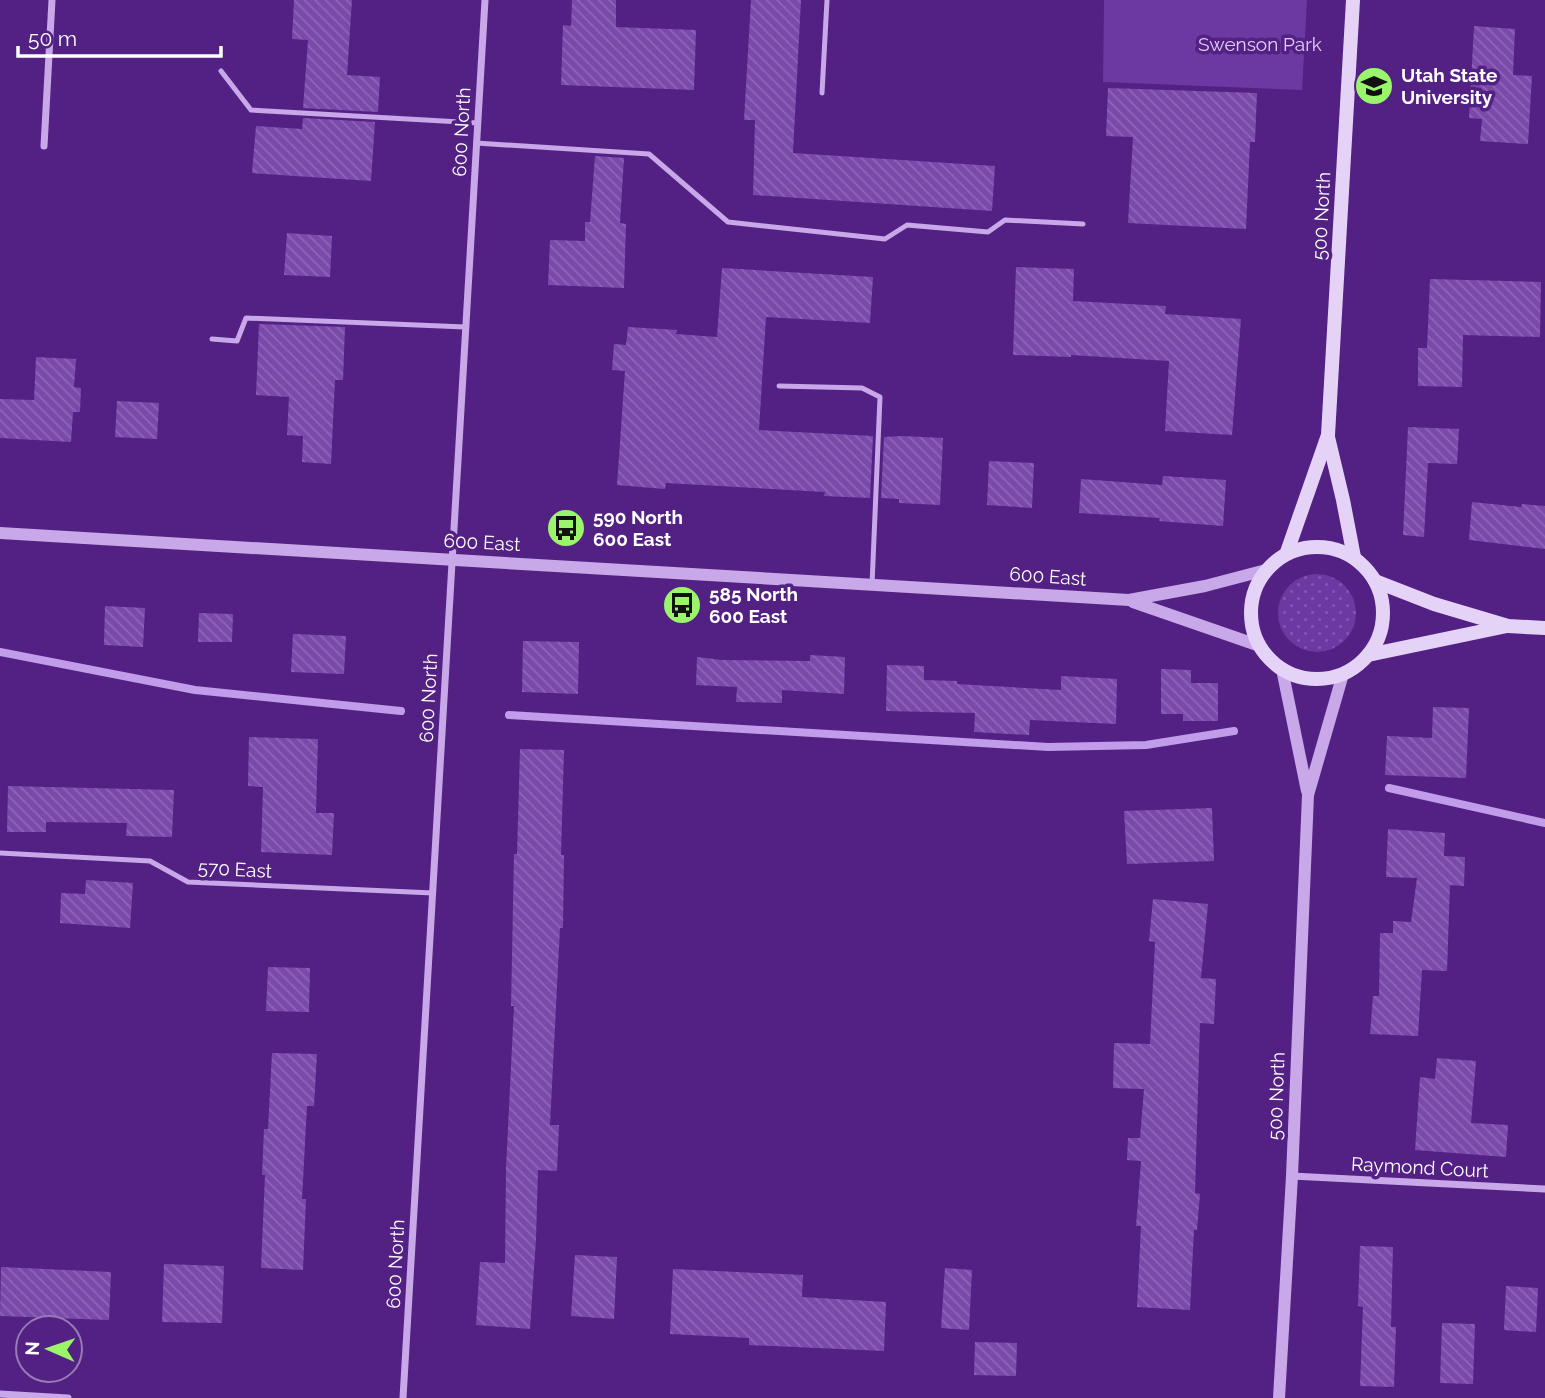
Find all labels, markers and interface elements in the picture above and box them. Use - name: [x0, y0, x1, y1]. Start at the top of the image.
- scale bar: [18, 14, 220, 58]
- text: 50 m: [28, 26, 77, 51]
- park label: Swenson Park: [1198, 33, 1322, 55]
- place label: Utah State University: [1401, 64, 1497, 108]
- school or university icon: Utah State University: [1353, 65, 1395, 107]
- street label: 600 North: [448, 87, 474, 177]
- street label: 500 North: [1308, 171, 1334, 261]
- place label: 590 North 600 East: [593, 506, 683, 550]
- bus stop icon: 590 North 600 East: [545, 507, 587, 549]
- street label: 600 East: [443, 529, 522, 555]
- street label: 600 East: [1009, 562, 1088, 590]
- place label: 585 North 600 East: [709, 583, 798, 627]
- bus stop icon: 585 North 600 East: [661, 584, 703, 626]
- street label: 600 North: [415, 653, 441, 743]
- street label: 570 East: [197, 856, 273, 882]
- street label: 500 North: [1263, 1051, 1289, 1141]
- street label: Raymond Court: [1351, 1152, 1490, 1182]
- street label: 600 North: [382, 1219, 408, 1309]
- north arrow: [14, 1314, 84, 1384]
- text: N: [21, 1341, 43, 1356]

